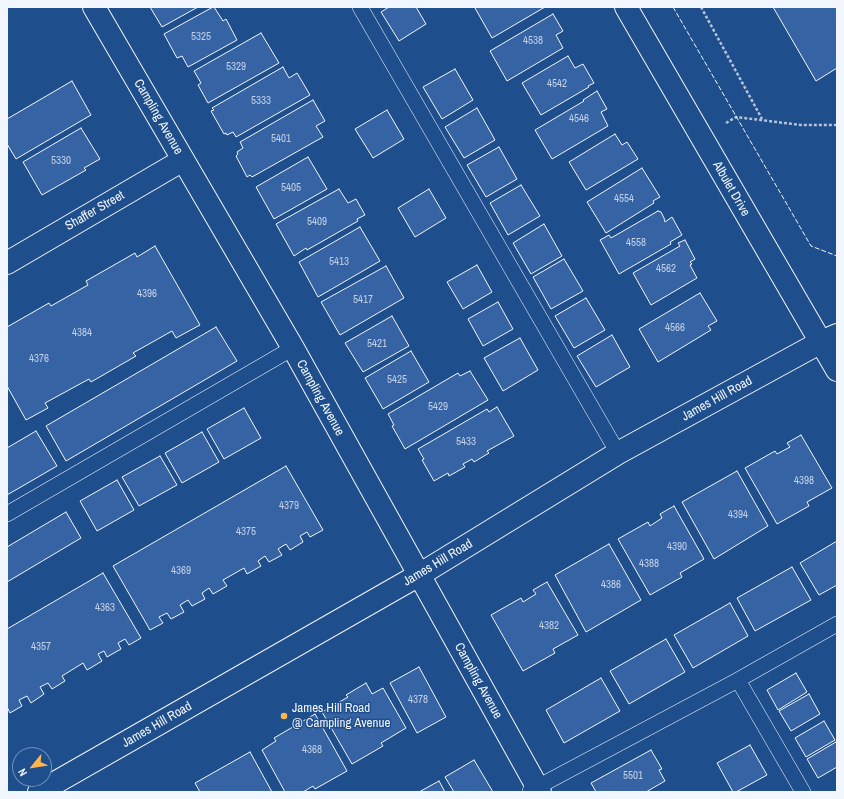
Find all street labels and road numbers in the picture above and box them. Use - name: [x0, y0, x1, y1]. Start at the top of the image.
- street label: Campling Avenue: [130, 76, 186, 158]
- street label: Albulet Drive: [709, 159, 753, 219]
- street label: Shaffer Street: [63, 188, 127, 234]
- street label: Campling Avenue: [293, 357, 347, 439]
- street label: James Hill Road: [679, 373, 755, 425]
- street label: James Hill Road: [400, 536, 476, 590]
- street label: Campling Avenue: [451, 640, 505, 722]
- street label: James Hill Road: [119, 699, 195, 751]

